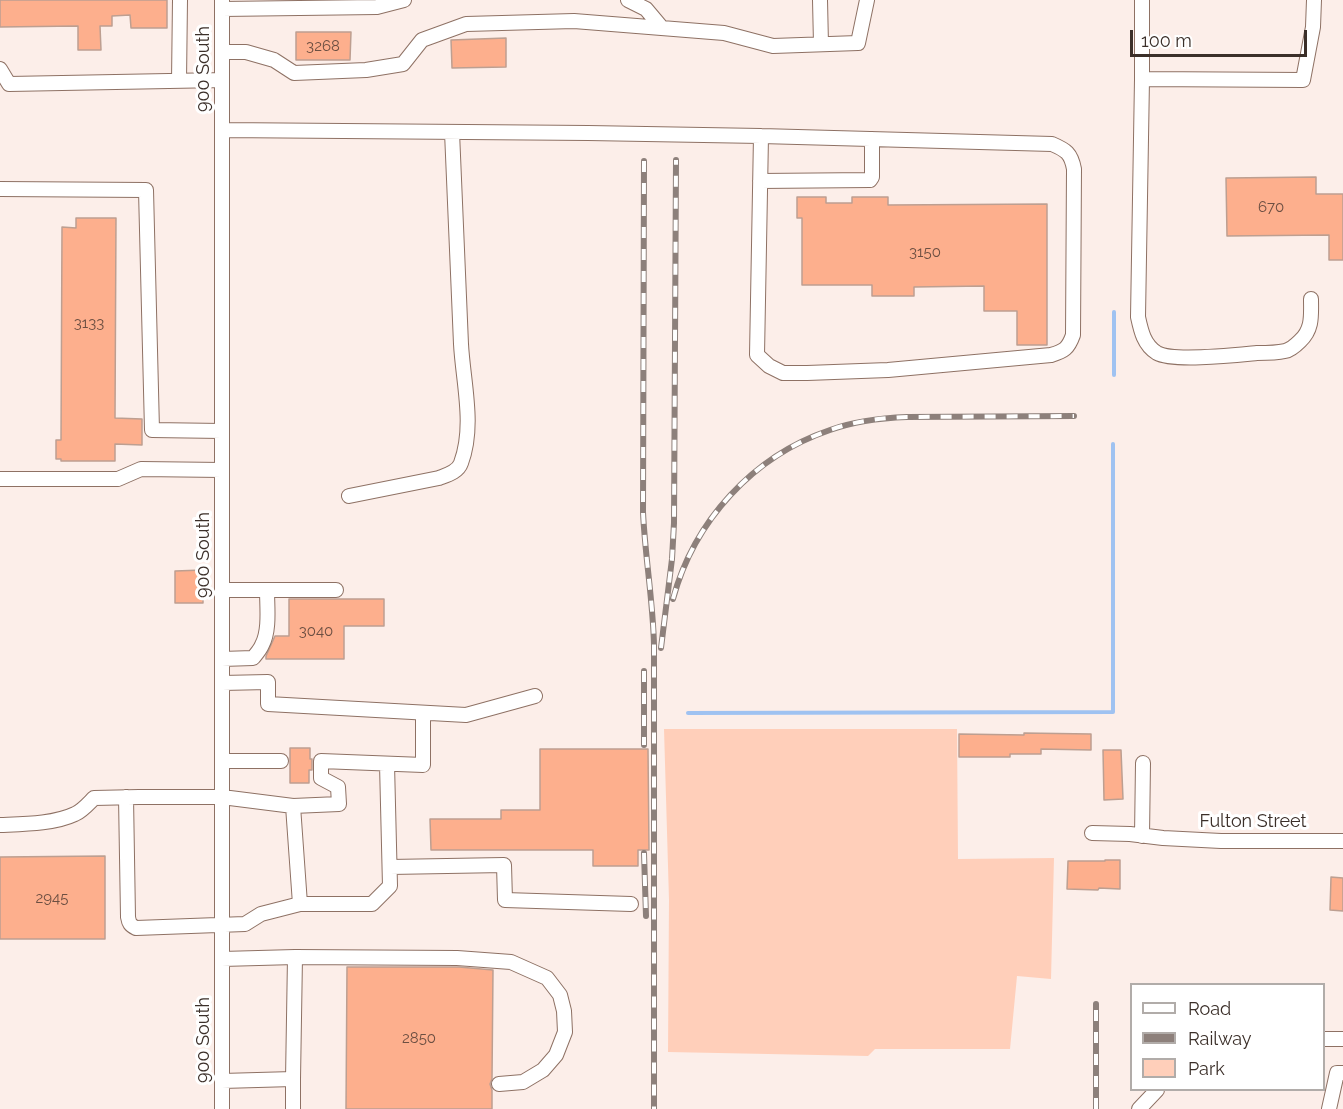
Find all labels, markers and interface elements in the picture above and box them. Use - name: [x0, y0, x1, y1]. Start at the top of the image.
- scale bar: [1133, 18, 1310, 56]
- street label: 900 South: [193, 26, 215, 112]
- text: 100 m: [1141, 30, 1192, 51]
- house number: 3268: [306, 37, 340, 55]
- house number: 670: [1258, 198, 1284, 216]
- house number: 3150: [909, 243, 941, 261]
- house number: 3133: [74, 314, 104, 332]
- street label: 900 South: [193, 512, 215, 598]
- house number: 3040: [299, 622, 333, 640]
- street label: Fulton Street: [1199, 811, 1307, 833]
- house number: 2945: [36, 889, 68, 907]
- legend: [1130, 983, 1325, 1091]
- street label: 900 South: [193, 997, 215, 1083]
- text: Road: [1188, 998, 1231, 1019]
- text: Railway: [1188, 1028, 1252, 1049]
- house number: 2850: [402, 1029, 436, 1047]
- text: Park: [1188, 1058, 1225, 1079]

